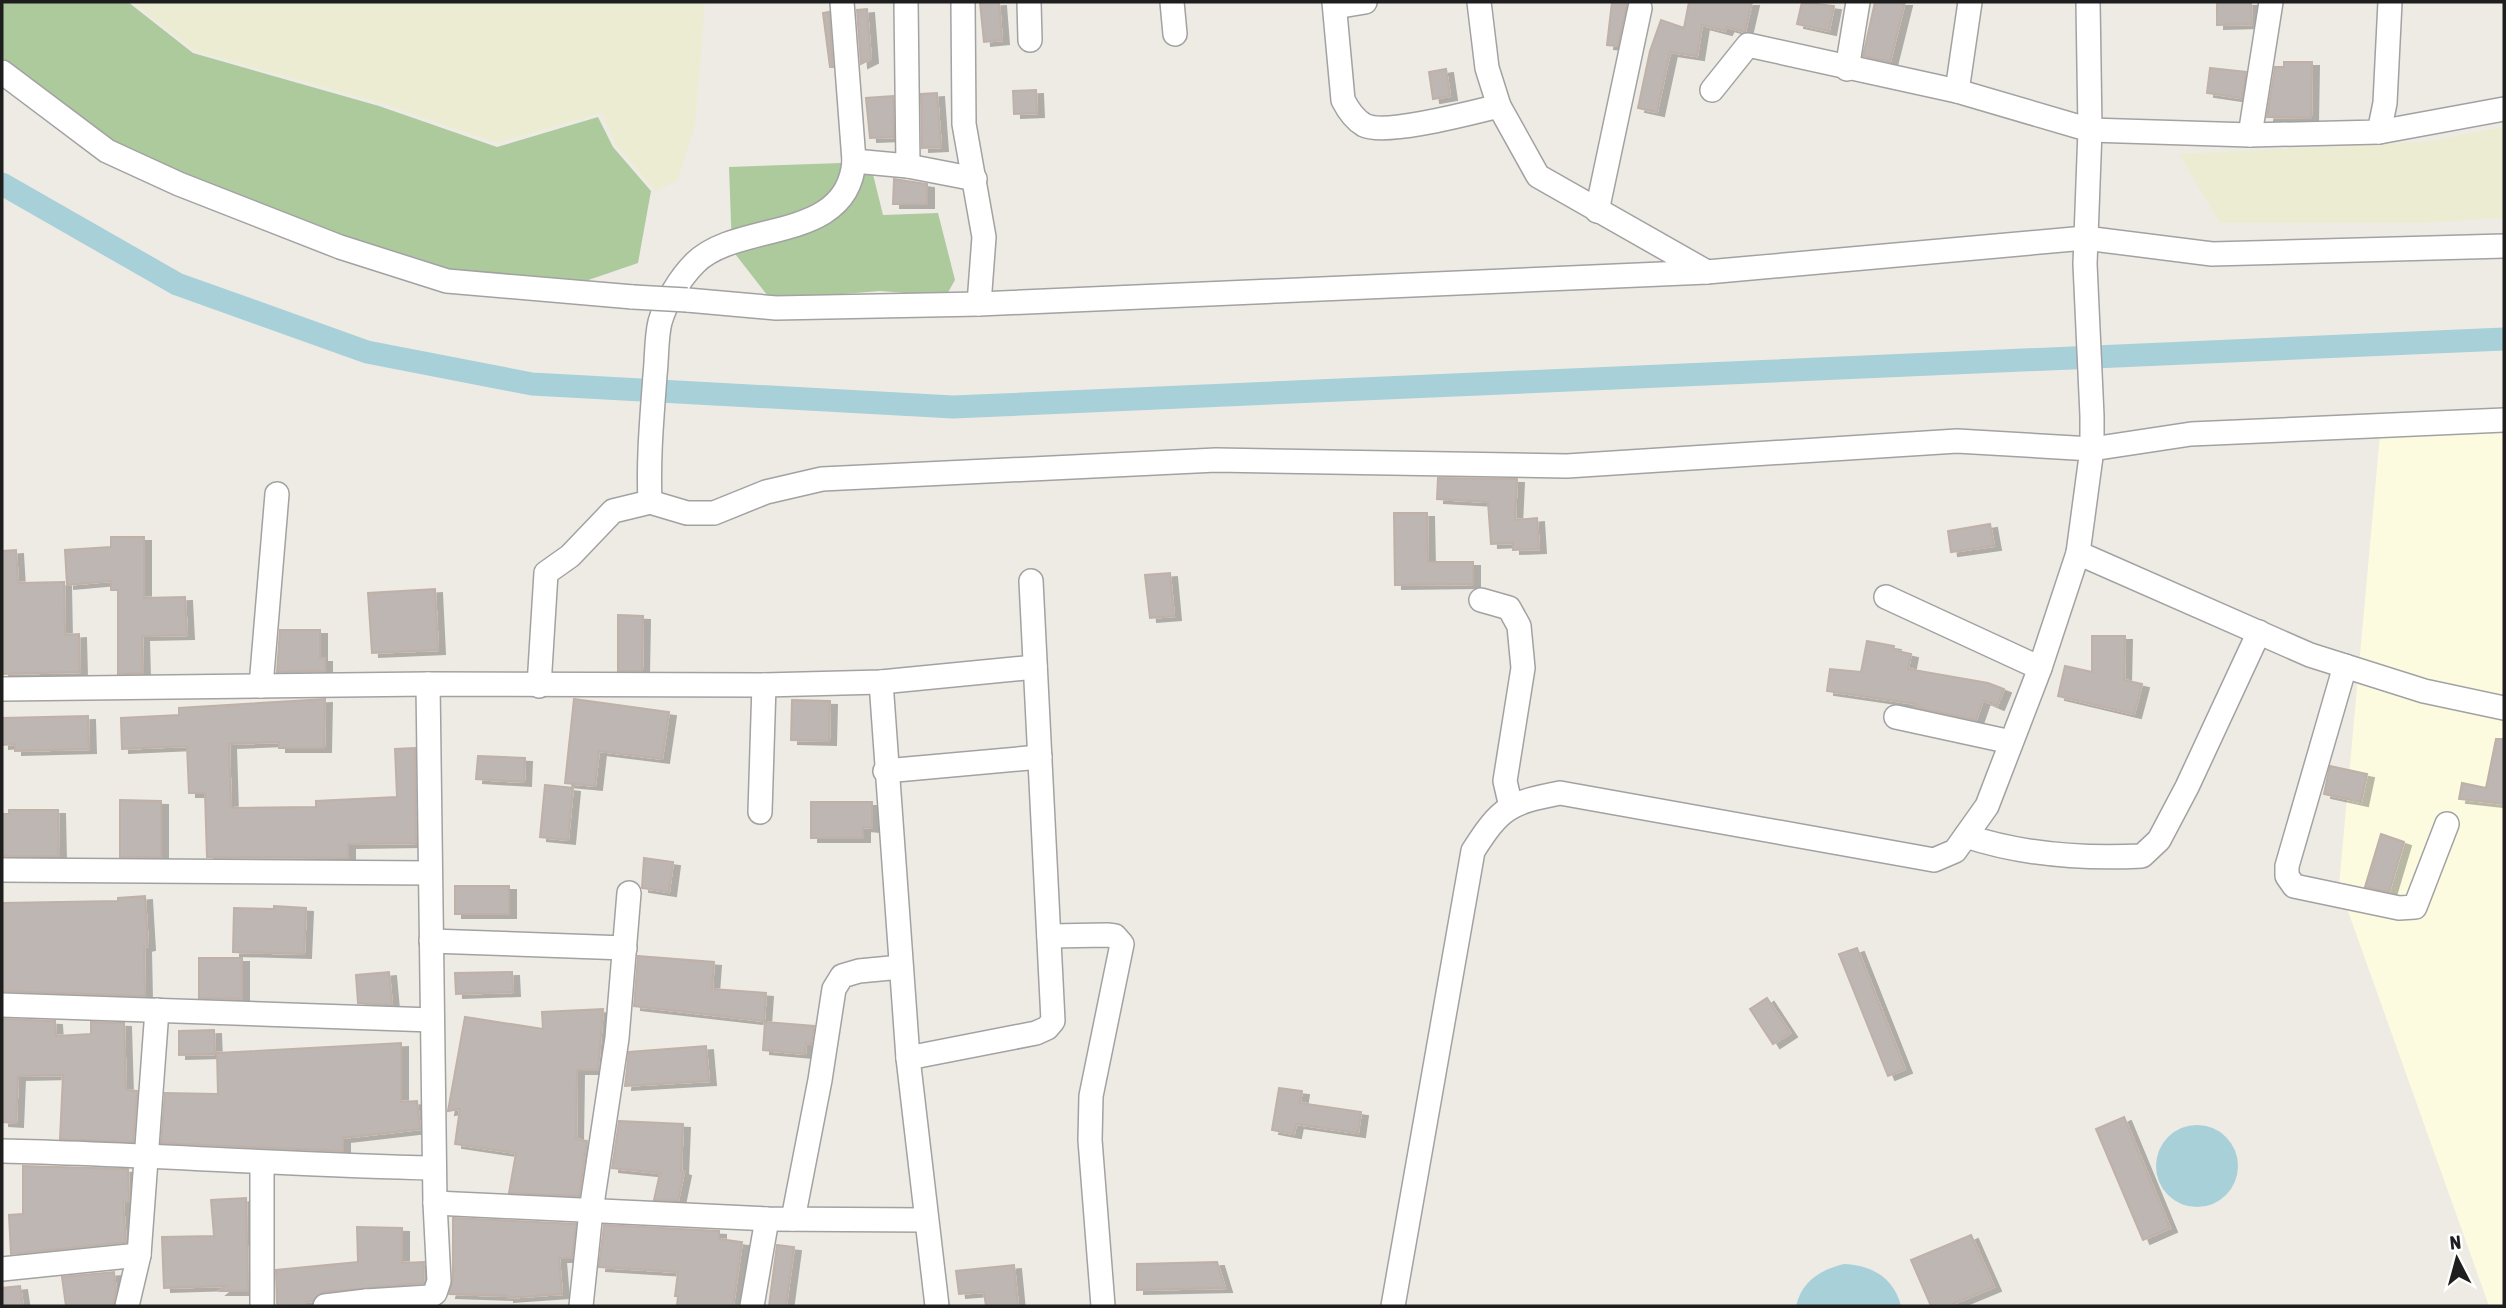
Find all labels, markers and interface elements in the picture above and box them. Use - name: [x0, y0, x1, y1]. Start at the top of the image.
- north arrow: [2422, 1224, 2492, 1294]
- text: N: [2448, 1231, 2462, 1254]

